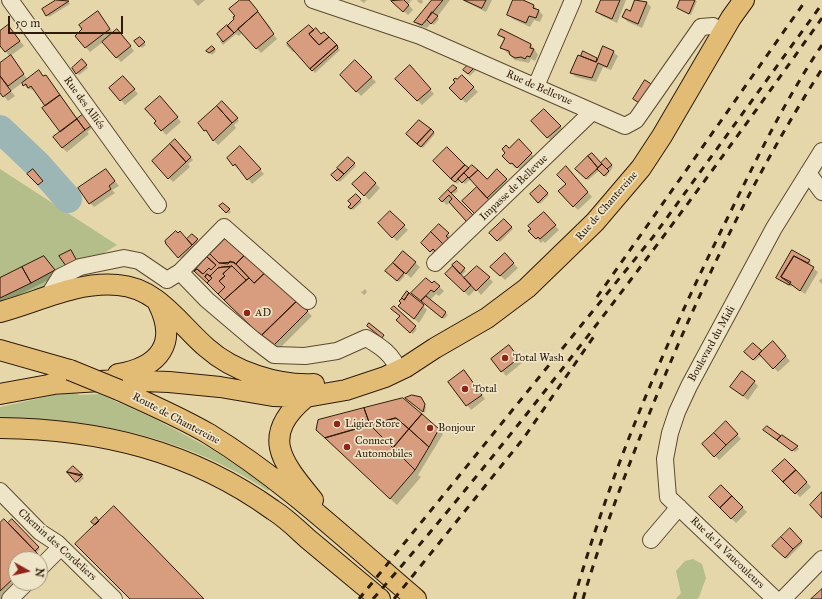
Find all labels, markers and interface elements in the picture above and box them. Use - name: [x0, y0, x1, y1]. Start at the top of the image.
- scale bar: [10, 8, 125, 34]
- text: 50 m: [15, 16, 40, 30]
- street label: Rue de Bellevue: [504, 68, 574, 108]
- street label: Rue des Alliés: [60, 74, 108, 132]
- street label: Impasse de Bellevue: [477, 152, 551, 224]
- street label: Rue de Chantereine: [573, 169, 641, 243]
- street label: Boulevard du Midi: [686, 304, 738, 384]
- place label: AD: [255, 306, 271, 320]
- marker: AD: [242, 308, 252, 318]
- place label: Total Wash: [513, 351, 564, 365]
- marker: Total Wash: [500, 353, 510, 363]
- place label: Total: [473, 382, 497, 396]
- marker: Total: [460, 384, 470, 394]
- street label: Route de Chantereine: [130, 390, 222, 448]
- place label: Ligier Store: [345, 417, 400, 431]
- marker: Ligier Store: [332, 419, 342, 429]
- place label: Bonjour: [438, 421, 475, 435]
- marker: Bonjour: [425, 423, 435, 433]
- place label: Connect Automobiles: [355, 434, 412, 460]
- marker: Connect Automobiles: [342, 442, 352, 452]
- street label: Chemin des Cordeliers: [15, 506, 99, 584]
- street label: Rue de la Vaucouleurs: [687, 514, 767, 592]
- north arrow: [8, 551, 48, 591]
- text: N: [32, 567, 46, 578]

